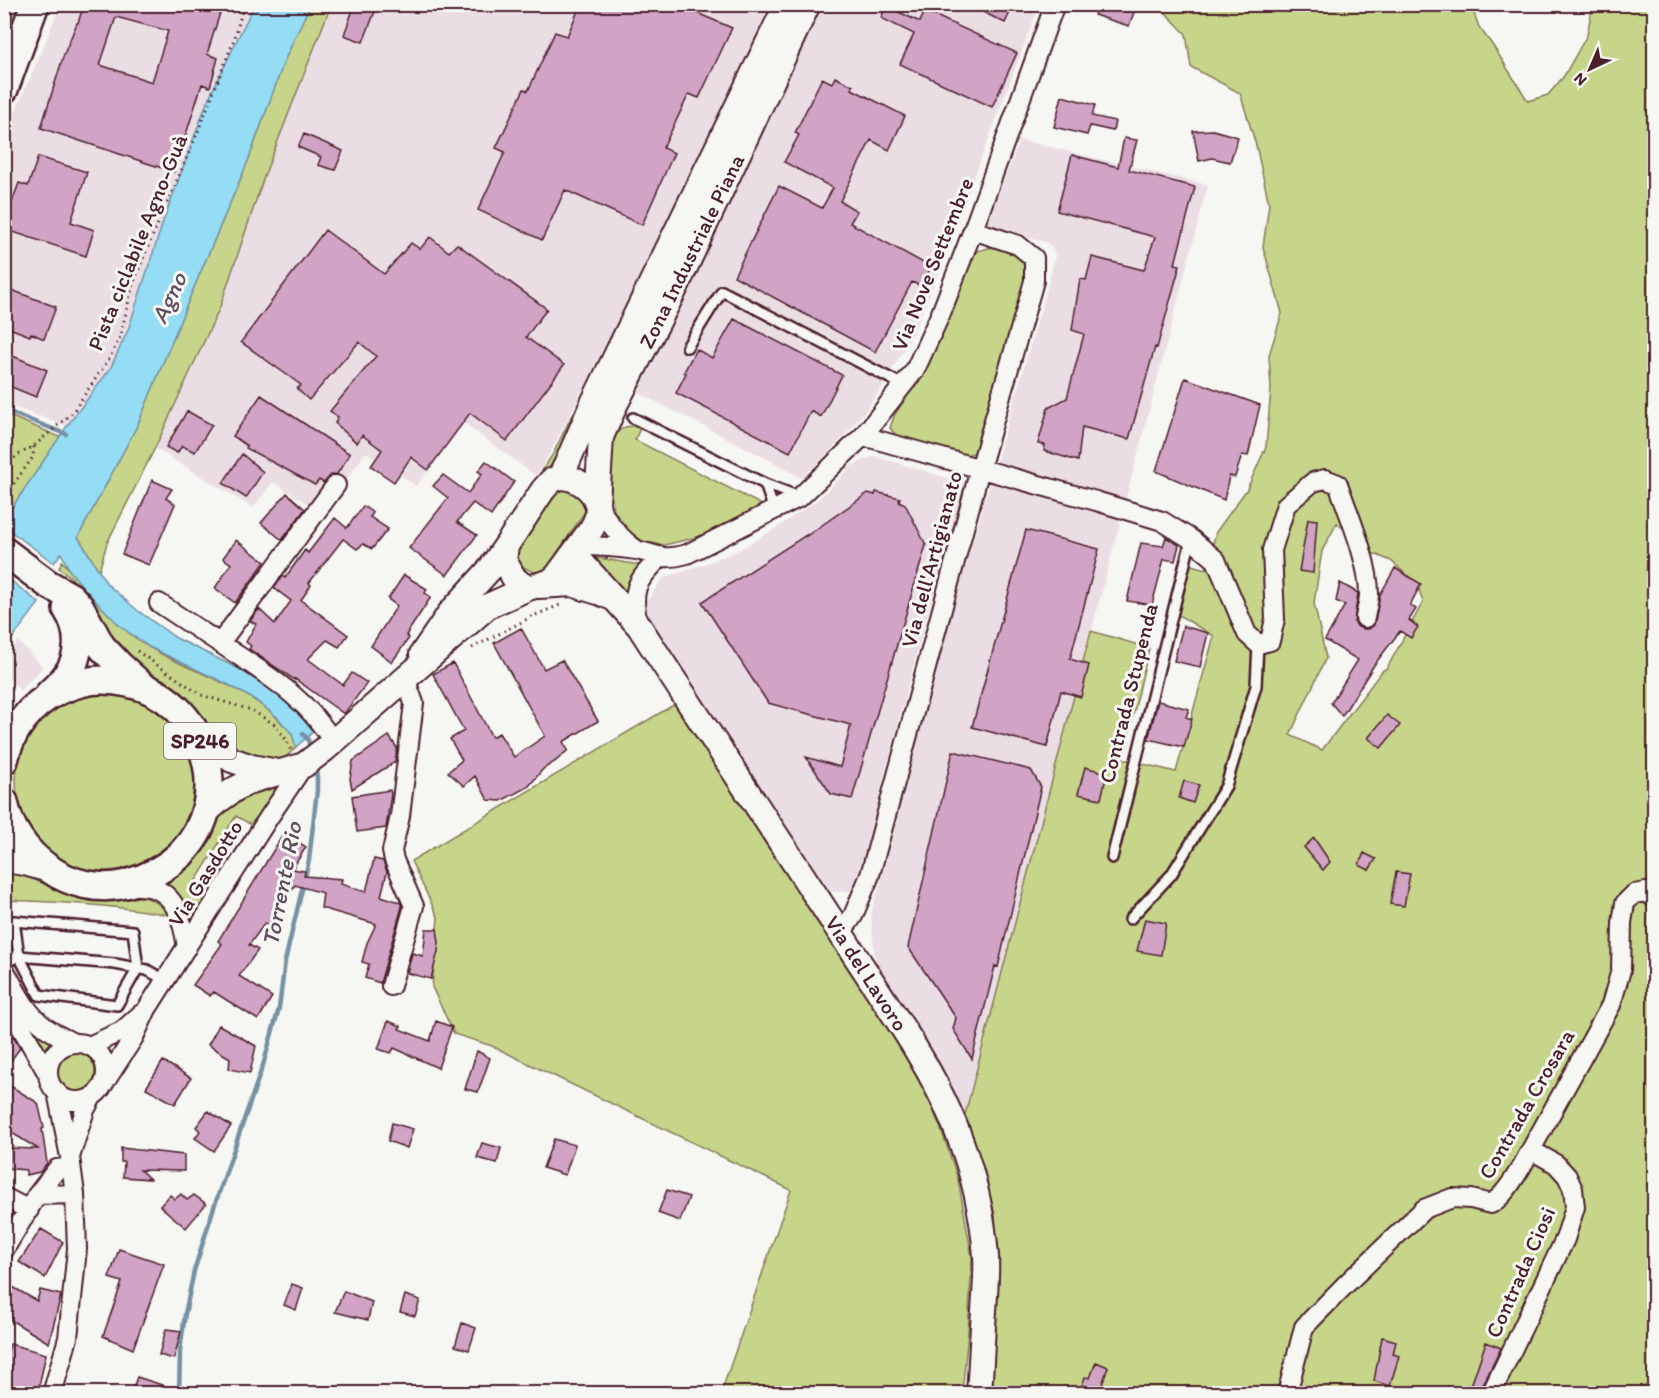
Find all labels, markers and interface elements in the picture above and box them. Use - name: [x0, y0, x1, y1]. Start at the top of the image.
- north arrow: [1560, 39, 1620, 99]
- text: N: [1569, 69, 1590, 90]
- street label: Pista ciclabile Agno-Guà: [82, 131, 192, 353]
- street label: Zona Industriale Piana: [633, 149, 751, 353]
- street label: Via Nove Settembre: [885, 174, 979, 355]
- water label: Agno: [145, 268, 193, 328]
- street label: Via dell'Artigianato: [895, 468, 968, 651]
- street label: Contrada Stupenda: [1093, 600, 1164, 786]
- road number: SP246: [164, 723, 236, 759]
- street label: Via Gasdotto: [162, 815, 249, 932]
- water label: Torrente Rio: [255, 819, 308, 948]
- street label: Via del Lavoro: [819, 911, 914, 1036]
- street label: Contrada Crosara: [1473, 1024, 1581, 1184]
- street label: Contrada Ciosi: [1480, 1203, 1561, 1342]

